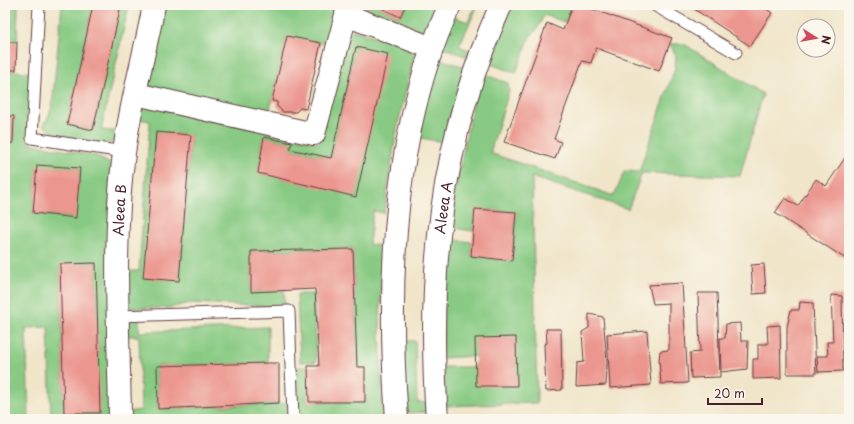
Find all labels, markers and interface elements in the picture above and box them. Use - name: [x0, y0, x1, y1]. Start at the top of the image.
- north arrow: [796, 18, 836, 58]
- text: N: [817, 34, 835, 46]
- street label: Aleea A: [429, 179, 457, 235]
- street label: Aleea B: [107, 184, 131, 236]
- scale bar: [708, 380, 762, 406]
- text: 20 m: [714, 384, 745, 402]

